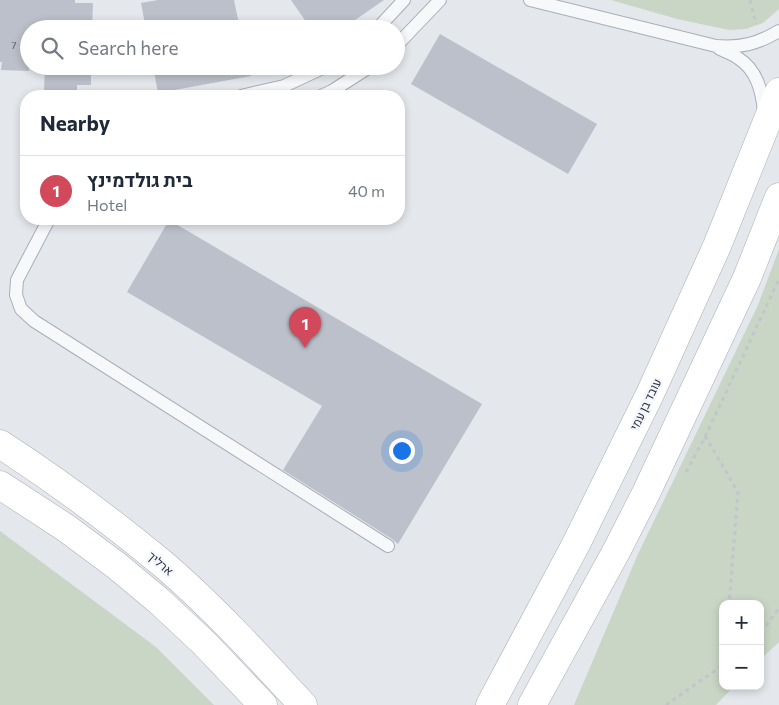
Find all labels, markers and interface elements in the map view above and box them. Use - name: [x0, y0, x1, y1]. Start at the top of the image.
- search box: [20, 20, 405, 75]
- icon: search: [38, 34, 66, 62]
- text: Search here: [78, 36, 178, 59]
- house number: 7: [11, 39, 17, 51]
- text: Nearby: [40, 110, 110, 135]
- text: בית גולדמינץ: [87, 168, 192, 191]
- text: 1: [52, 181, 60, 200]
- text: 40 m: [348, 181, 385, 200]
- text: Hotel: [87, 195, 127, 214]
- pin: 1: [289, 307, 321, 348]
- street label: עובד בן עמי: [627, 376, 663, 432]
- your location: [389, 438, 415, 464]
- street label: ארליך: [145, 548, 177, 578]
- map controls: [719, 600, 764, 690]
- button: +: [719, 600, 764, 645]
- button: −: [719, 645, 764, 690]

